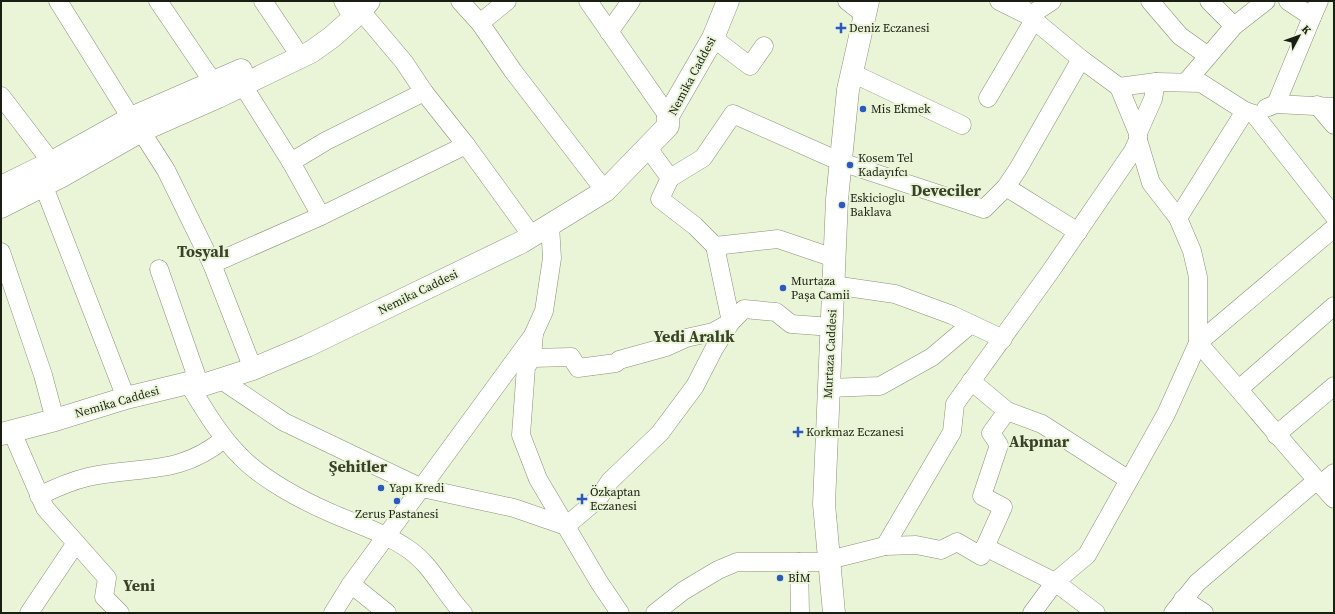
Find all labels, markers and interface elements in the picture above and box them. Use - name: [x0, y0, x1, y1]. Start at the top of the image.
- north arrow: [1279, 16, 1319, 56]
- place label: Deniz Eczanesi: [849, 20, 930, 36]
- text: K: [1298, 22, 1315, 38]
- marker: Deniz Eczanesi: [836, 23, 846, 33]
- street label: Nemika Caddesi: [665, 34, 720, 118]
- place label: Mis Ekmek: [871, 101, 931, 117]
- marker: Mis Ekmek: [858, 104, 868, 114]
- place label: Kosem Tel Kadayıfcı: [858, 150, 913, 180]
- marker: Kosem Tel Kadayıfcı: [845, 160, 855, 170]
- district label: Deveciler: [911, 179, 982, 201]
- place label: Eskicioglu Baklava: [850, 190, 905, 220]
- marker: Eskicioglu Baklava: [837, 200, 847, 210]
- district label: Tosyalı: [177, 240, 229, 262]
- street label: Nemika Caddesi: [375, 266, 461, 318]
- place label: Murtaza Paşa Camii: [791, 273, 850, 303]
- marker: Murtaza Paşa Camii: [778, 283, 788, 293]
- street label: Murtaza Caddesi: [820, 308, 840, 399]
- district label: Yedi Aralık: [653, 325, 735, 347]
- street label: Nemika Caddesi: [73, 382, 161, 422]
- place label: Korkmaz Eczanesi: [806, 424, 904, 440]
- marker: Korkmaz Eczanesi: [793, 427, 803, 437]
- district label: Akpınar: [1009, 430, 1070, 452]
- district label: Şehitler: [329, 455, 388, 477]
- place label: Yapı Kredi: [389, 480, 445, 496]
- marker: Yapı Kredi: [376, 483, 386, 493]
- place label: Özkaptan Eczanesi: [590, 484, 640, 514]
- marker: Özkaptan Eczanesi: [577, 494, 587, 504]
- marker: Zerus Pastanesi: [392, 496, 402, 506]
- place label: Zerus Pastanesi: [355, 506, 439, 522]
- place label: BİM: [788, 570, 811, 586]
- marker: BİM: [775, 573, 785, 583]
- district label: Yeni: [123, 574, 155, 596]

